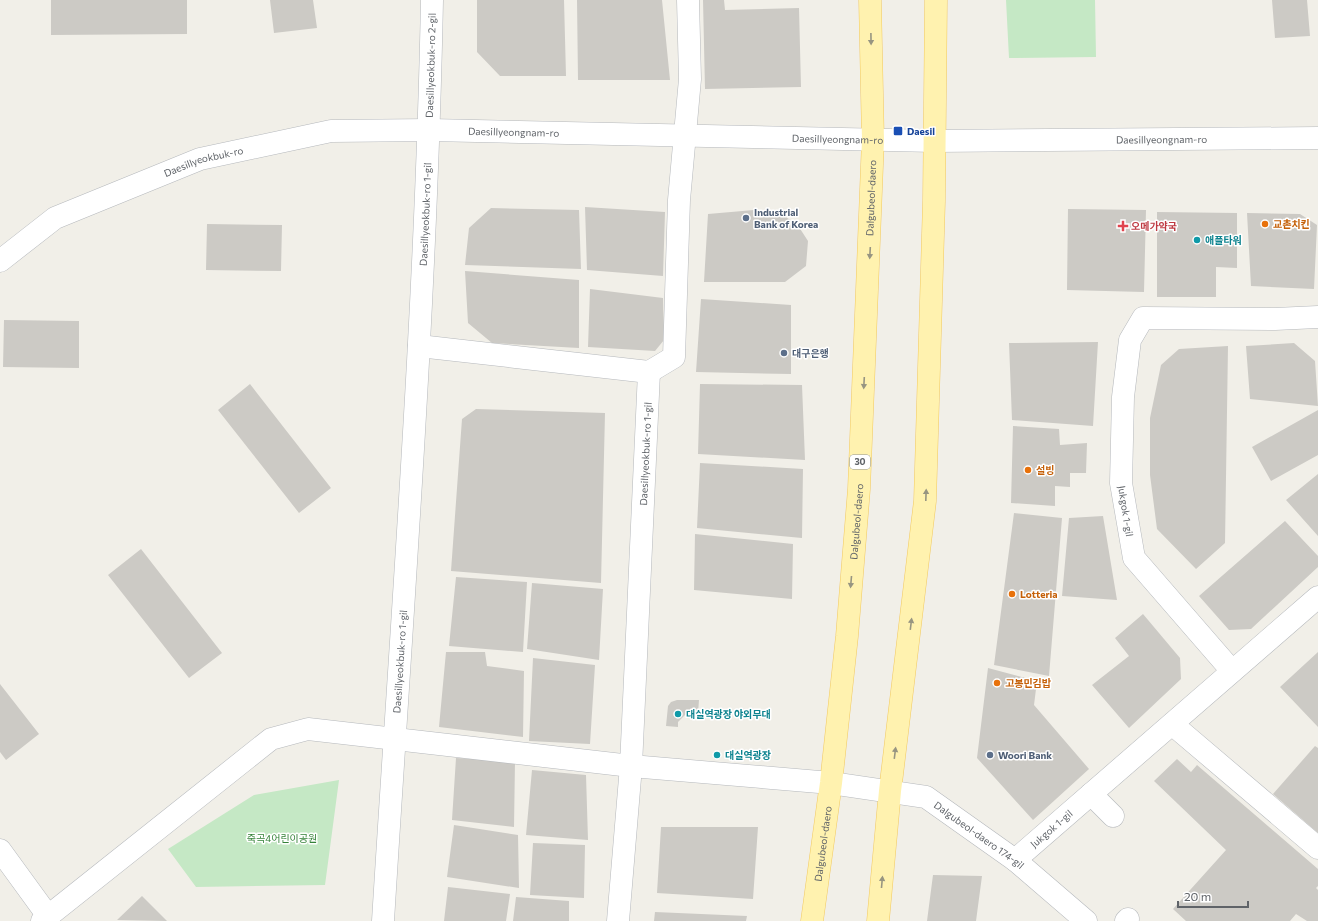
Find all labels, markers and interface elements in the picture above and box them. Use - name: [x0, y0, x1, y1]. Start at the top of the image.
- street label: Daesillyeokbuk-ro 2-gil: [423, 13, 438, 118]
- one-way arrow: [868, 33, 874, 46]
- street label: Daesillyeongnam-ro: [468, 125, 559, 139]
- marker: Daesil: [892, 125, 904, 137]
- place label: Daesil: [907, 125, 935, 137]
- street label: Daesillyeongnam-ro: [792, 132, 883, 146]
- street label: Daesillyeongnam-ro: [1116, 133, 1207, 146]
- street label: Daesillyeokbuk-ro: [162, 144, 244, 179]
- street label: Dalgubeol-daero: [863, 160, 878, 236]
- street label: Daesillyeokbuk-ro 1-gil: [417, 162, 433, 266]
- place label: Industrial Bank of Korea: [754, 206, 818, 230]
- marker: Industrial Bank of Korea: [741, 213, 751, 223]
- place label: 교촌치킨: [1273, 218, 1310, 230]
- marker: 교촌치킨: [1260, 219, 1270, 229]
- place label: 오메가약국: [1131, 220, 1177, 232]
- marker: 오메가약국: [1118, 221, 1128, 231]
- place label: 애플타워: [1205, 234, 1242, 246]
- marker: 애플타워: [1192, 235, 1202, 245]
- one-way arrow: [866, 247, 873, 259]
- place label: 대구은행: [792, 347, 829, 359]
- marker: 대구은행: [779, 348, 789, 358]
- one-way arrow: [860, 377, 867, 389]
- street label: Daesillyeokbuk-ro 1-gil: [637, 402, 654, 506]
- road number: 30: [850, 455, 870, 469]
- place label: 설빙: [1036, 464, 1054, 476]
- marker: 설빙: [1023, 465, 1033, 475]
- street label: Dalgubeol-daero: [847, 483, 865, 560]
- street label: Jukgok 1-gil: [1116, 485, 1136, 537]
- one-way arrow: [922, 489, 929, 501]
- one-way arrow: [848, 576, 855, 588]
- place label: Lotteria: [1020, 588, 1058, 600]
- marker: Lotteria: [1007, 589, 1017, 599]
- street label: Daesillyeokbuk-ro 1-gil: [390, 609, 409, 714]
- one-way arrow: [907, 618, 914, 630]
- place label: 고봉민김밥: [1005, 677, 1052, 689]
- marker: 고봉민김밥: [992, 678, 1002, 688]
- place label: 대실역광장 야외무대: [686, 708, 771, 720]
- marker: 대실역광장 야외무대: [673, 709, 683, 719]
- one-way arrow: [892, 747, 898, 759]
- place label: 대실역광장: [725, 749, 771, 761]
- place label: Woori Bank: [998, 749, 1052, 761]
- marker: 대실역광장: [712, 750, 722, 760]
- marker: Woori Bank: [985, 750, 995, 760]
- street label: Dalgubeol-daero 174-gil: [932, 799, 1027, 871]
- street label: Dalgubeol-daero: [811, 805, 834, 882]
- street label: Jukgok 1-gil: [1028, 807, 1075, 850]
- park label: 죽곡4어린이공원: [247, 832, 317, 844]
- one-way arrow: [878, 876, 885, 888]
- scale bar: [1178, 883, 1248, 909]
- text: 20 m: [1184, 889, 1211, 903]

